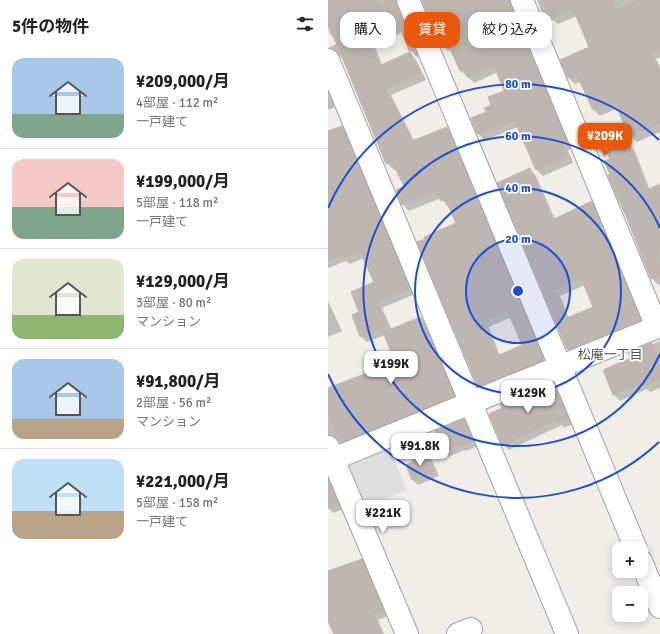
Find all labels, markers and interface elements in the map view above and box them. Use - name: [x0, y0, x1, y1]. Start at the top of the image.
- chip: 購入: [340, 12, 396, 48]
- chip: 賃貸: [404, 12, 460, 48]
- chip: 絞り込み: [468, 12, 552, 48]
- icon: filters: [294, 13, 316, 35]
- text: 5件の物件: [12, 16, 89, 37]
- text: ¥209,000/月: [136, 71, 230, 92]
- icon: home: [44, 74, 92, 122]
- text: 80 m: [505, 77, 531, 92]
- text: 4部屋 · 112 m²: [136, 95, 218, 111]
- text: 一戸建て: [136, 114, 188, 130]
- pin: ¥209K: [577, 123, 633, 157]
- text: ¥209K: [587, 128, 623, 144]
- text: 60 m: [505, 129, 531, 144]
- text: ¥199,000/月: [136, 171, 230, 192]
- icon: home: [44, 175, 92, 223]
- text: 40 m: [505, 181, 531, 196]
- text: 5部屋 · 118 m²: [136, 195, 218, 211]
- text: 一戸建て: [136, 214, 188, 230]
- text: 20 m: [505, 232, 531, 247]
- text: ¥129,000/月: [136, 271, 230, 292]
- icon: home: [44, 275, 92, 323]
- centre of rings: [511, 284, 525, 298]
- text: 3部屋 · 80 m²: [136, 295, 211, 311]
- text: マンション: [136, 314, 201, 330]
- district label: 松庵一丁目: [577, 347, 643, 363]
- pin: ¥199K: [363, 351, 419, 385]
- text: ¥199K: [373, 356, 409, 372]
- text: ¥91,800/月: [136, 371, 221, 392]
- icon: home: [44, 375, 92, 423]
- pin: ¥129K: [500, 380, 556, 414]
- text: ¥129K: [510, 385, 546, 401]
- text: 2部屋 · 56 m²: [136, 395, 211, 411]
- text: マンション: [136, 414, 201, 430]
- pin: ¥91.8K: [387, 433, 453, 467]
- text: ¥91.8K: [400, 438, 440, 454]
- text: ¥221,000/月: [136, 471, 230, 492]
- icon: home: [44, 475, 92, 523]
- text: 5部屋 · 158 m²: [136, 495, 218, 511]
- pin: ¥221K: [355, 500, 411, 534]
- text: ¥221K: [365, 505, 401, 521]
- text: 一戸建て: [136, 514, 188, 530]
- map controls: [612, 542, 648, 622]
- button: +: [612, 542, 648, 578]
- button: −: [612, 586, 648, 622]

